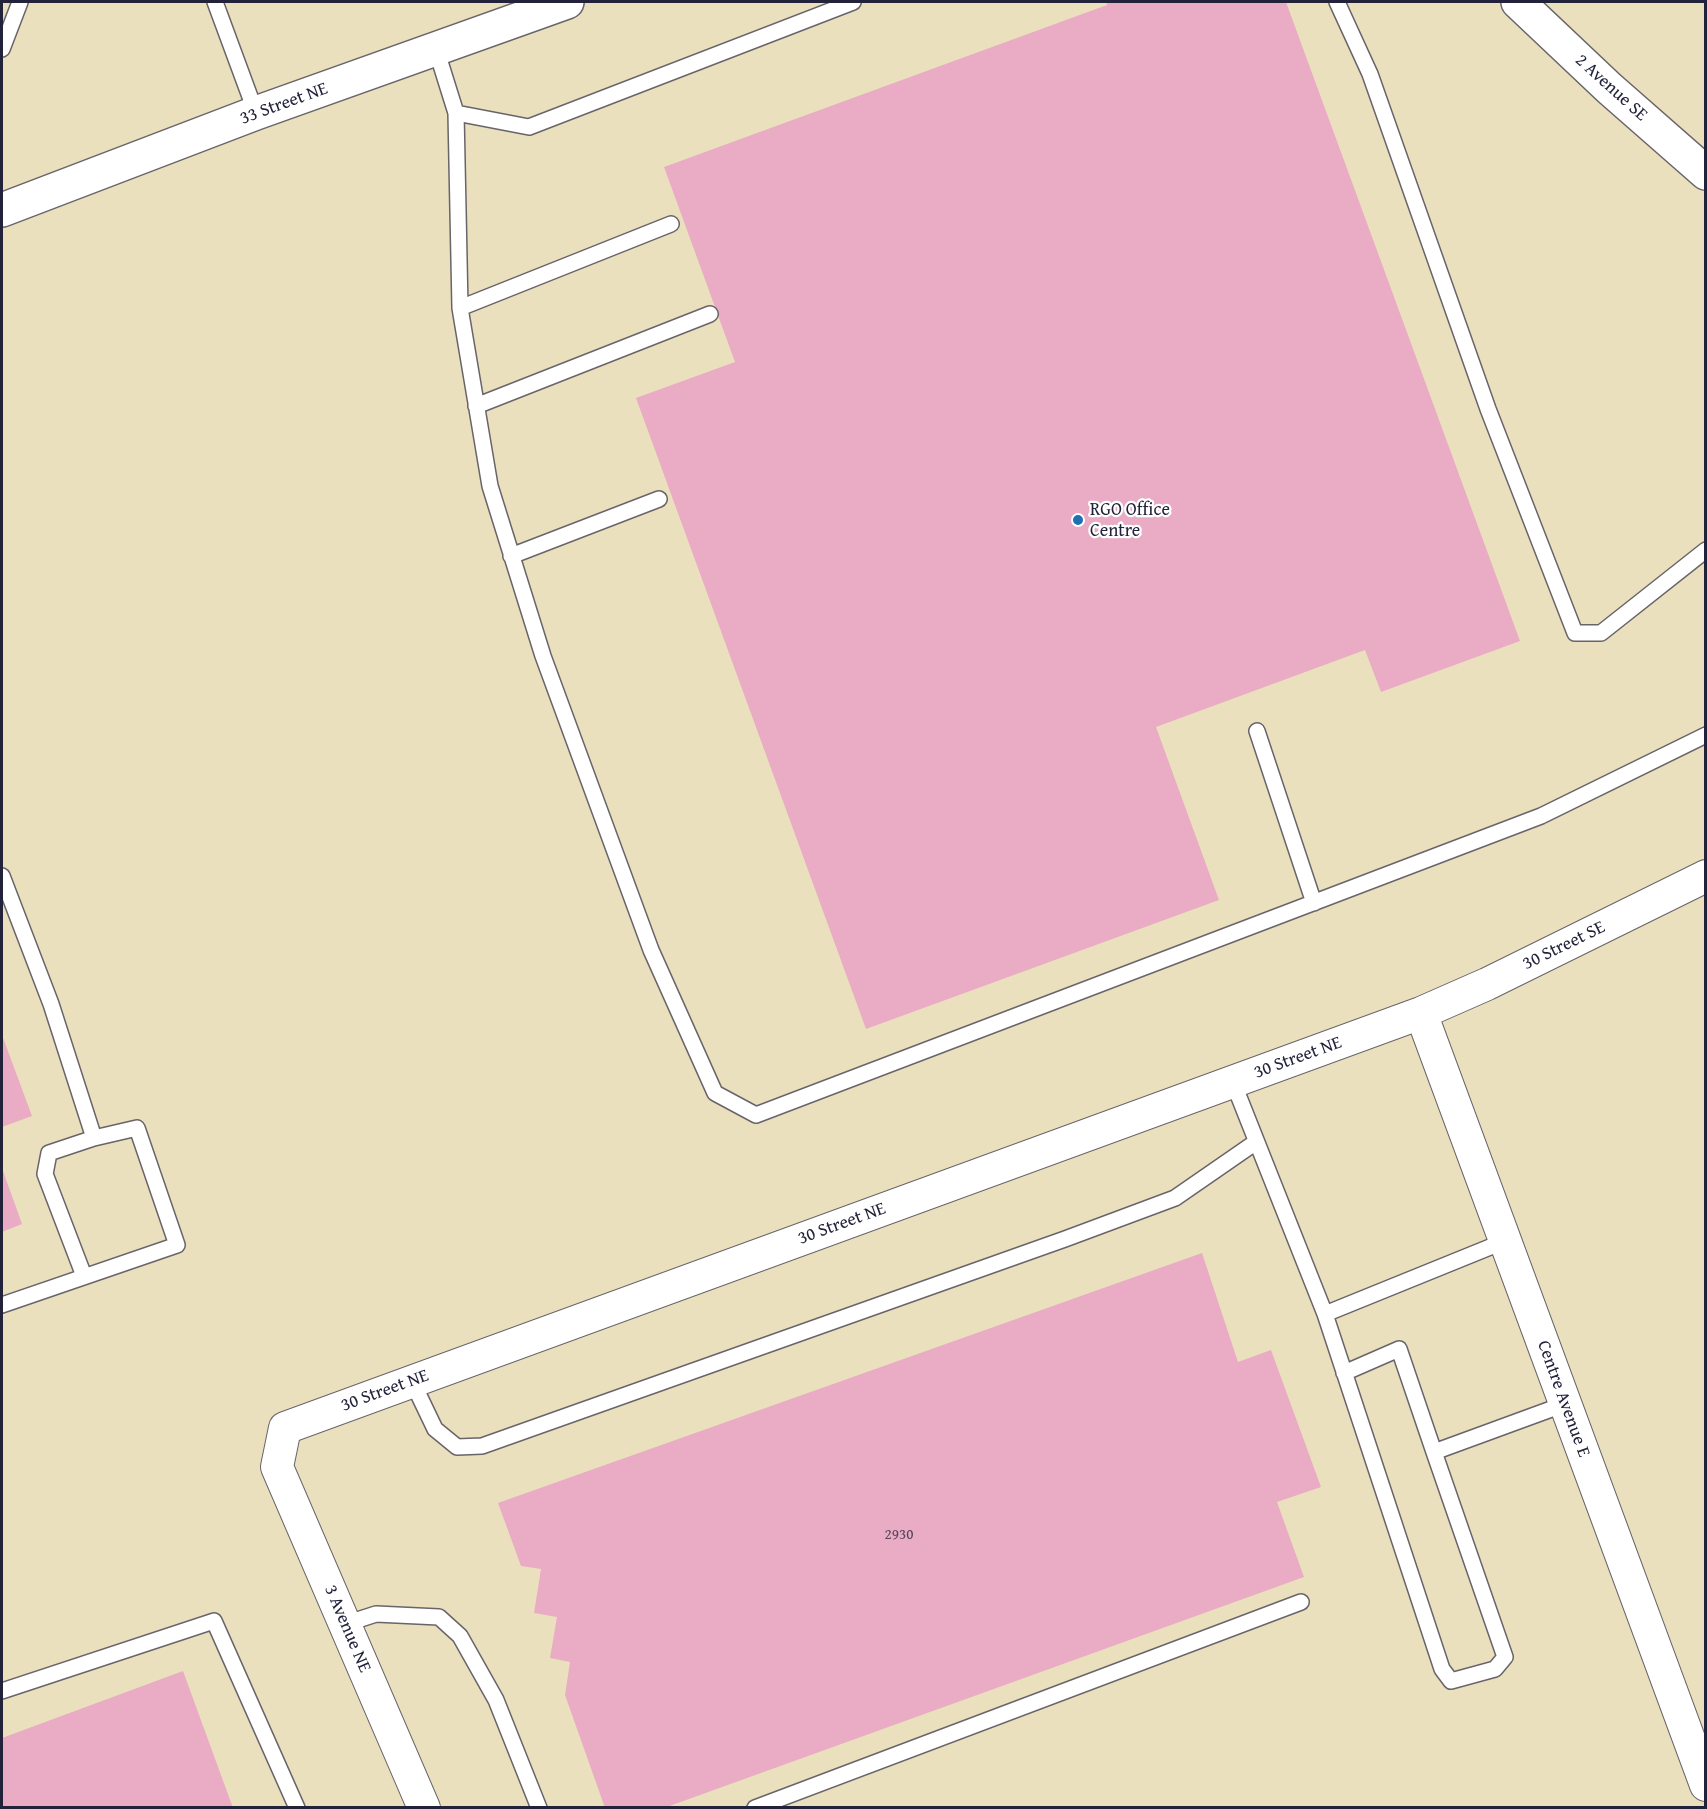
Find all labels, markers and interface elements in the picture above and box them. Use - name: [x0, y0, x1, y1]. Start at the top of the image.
- street label: 2 Avenue SE: [1570, 50, 1652, 126]
- street label: 33 Street NE: [237, 78, 331, 130]
- place label: RGO Office Centre: [1090, 499, 1170, 542]
- marker: RGO Office Centre: [1071, 513, 1085, 527]
- street label: 30 Street SE: [1519, 917, 1609, 975]
- street label: 30 Street NE: [1251, 1032, 1345, 1084]
- street label: 30 Street NE: [795, 1198, 889, 1250]
- street label: Centre Avenue E: [1532, 1338, 1594, 1460]
- street label: 30 Street NE: [338, 1365, 432, 1417]
- house number: 2930: [885, 1526, 913, 1544]
- street label: 3 Avenue NE: [319, 1582, 375, 1676]

